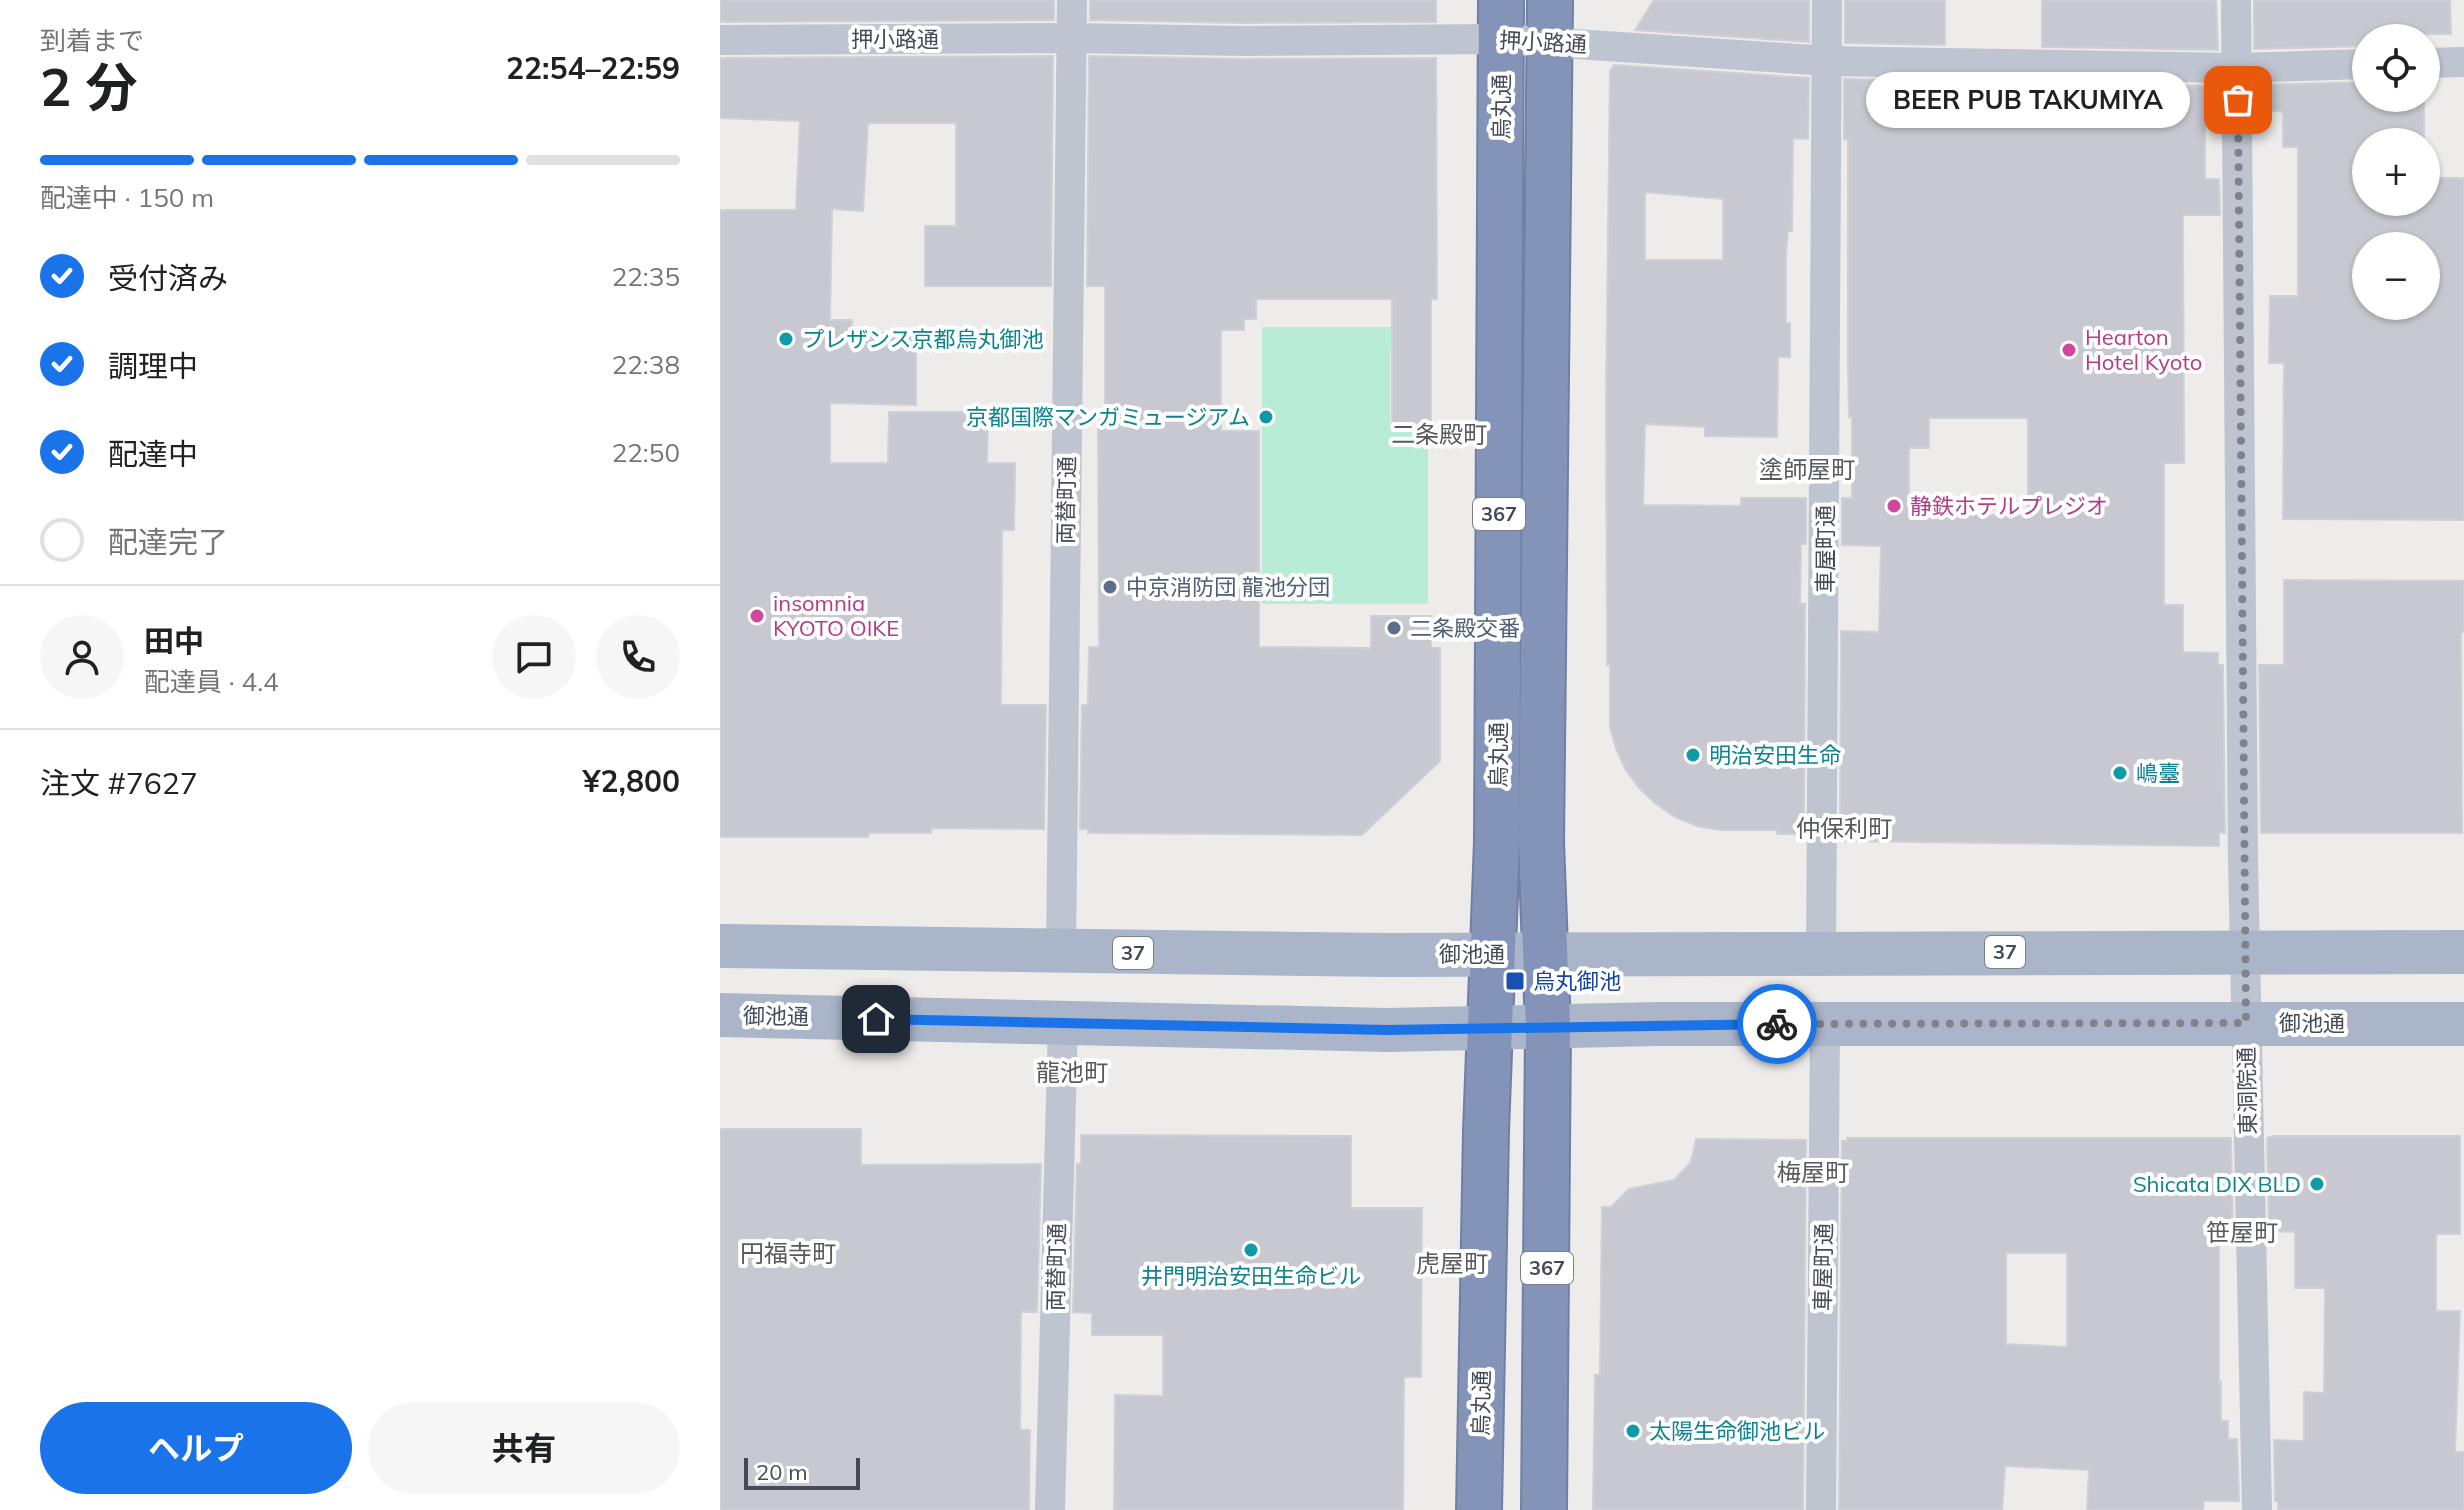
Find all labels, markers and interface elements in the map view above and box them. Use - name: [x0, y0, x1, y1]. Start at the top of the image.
- text: 到着まで: [40, 24, 144, 57]
- map controls: [2352, 24, 2440, 320]
- button: locate: [2352, 24, 2440, 112]
- street label: 押小路通: [851, 25, 939, 53]
- street label: 押小路通: [1498, 26, 1588, 58]
- text: 22:54–22:59: [506, 49, 680, 87]
- text: 2 分: [40, 54, 137, 119]
- pin: [2204, 66, 2272, 134]
- callout: BEER PUB TAKUMIYA: [1866, 72, 2190, 128]
- street label: 烏丸通: [1487, 74, 1515, 140]
- icon: bag: [2216, 78, 2260, 122]
- text: BEER PUB TAKUMIYA: [1893, 83, 2163, 116]
- button: +: [2352, 128, 2440, 216]
- text: 配達中 · 150 m: [40, 181, 214, 214]
- button: −: [2352, 232, 2440, 320]
- icon: check: [40, 254, 84, 298]
- text: 受付済み: [108, 259, 228, 297]
- text: 22:35: [612, 260, 680, 293]
- place label: Hearton Hotel Kyoto: [2085, 323, 2202, 376]
- place label: プレザンス京都烏丸御池: [802, 325, 1044, 353]
- marker: プレザンス京都烏丸御池: [777, 330, 795, 348]
- marker: Hearton Hotel Kyoto: [2060, 341, 2078, 359]
- icon: check: [40, 342, 84, 386]
- text: 調理中: [108, 347, 198, 385]
- text: 22:38: [612, 348, 680, 381]
- place label: 京都国際マンガミュージアム: [966, 403, 1250, 431]
- marker: 京都国際マンガミュージアム: [1257, 408, 1275, 426]
- district label: 二条殿町: [1391, 419, 1487, 449]
- icon: check: [40, 430, 84, 474]
- text: 配達中: [108, 435, 198, 473]
- text: 22:50: [612, 436, 680, 469]
- district label: 塗師屋町: [1759, 454, 1855, 484]
- street label: 両替町通: [1051, 456, 1081, 544]
- place label: 静鉄ホテルプレジオ: [1910, 492, 2108, 520]
- marker: 静鉄ホテルプレジオ: [1885, 497, 1903, 515]
- road number: 367: [1473, 498, 1525, 530]
- street label: 車屋町通: [1811, 505, 1839, 593]
- text: 配達完了: [108, 523, 228, 561]
- place label: 中京消防団 龍池分団: [1126, 573, 1330, 601]
- marker: 中京消防団 龍池分団: [1101, 578, 1119, 596]
- place label: insomnia KYOTO OIKE: [773, 589, 899, 642]
- marker: insomnia KYOTO OIKE: [748, 607, 766, 625]
- place label: 二条殿交番: [1410, 614, 1520, 642]
- button: person: [40, 615, 124, 699]
- button: chat: [492, 615, 576, 699]
- button: phone: [596, 615, 680, 699]
- marker: 二条殿交番: [1385, 619, 1403, 637]
- text: 田中: [144, 622, 204, 660]
- text: 配達員 · 4.4: [144, 665, 279, 698]
- street label: 烏丸通: [1484, 722, 1512, 788]
- place label: 明治安田生命: [1709, 741, 1841, 769]
- marker: 明治安田生命: [1684, 746, 1702, 764]
- place label: 嶋臺: [2136, 759, 2180, 787]
- text: ¥2,800: [583, 762, 680, 800]
- text: 注文 #7627: [40, 764, 198, 802]
- marker: 嶋臺: [2111, 764, 2129, 782]
- district label: 仲保利町: [1796, 813, 1892, 843]
- road number: 37: [1985, 936, 2025, 968]
- road number: 37: [1113, 937, 1153, 969]
- street label: 御池通: [1439, 940, 1505, 968]
- place label: 烏丸御池: [1533, 967, 1621, 995]
- marker: 烏丸御池: [1504, 970, 1526, 992]
- courier: [1737, 984, 1817, 1064]
- pin: [842, 985, 910, 1053]
- icon: home: [854, 997, 898, 1041]
- street label: 御池通: [743, 1001, 809, 1031]
- icon: bike: [1755, 1002, 1799, 1046]
- street label: 御池通: [2279, 1009, 2345, 1037]
- street label: 東洞院通: [2232, 1047, 2262, 1135]
- district label: 龍池町: [1036, 1057, 1108, 1087]
- district label: 梅屋町: [1777, 1157, 1849, 1187]
- place label: Shicata DIX BLD: [2133, 1170, 2301, 1198]
- marker: Shicata DIX BLD: [2308, 1175, 2326, 1193]
- district label: 笹屋町: [2206, 1217, 2278, 1247]
- street label: 両替町通: [1041, 1223, 1071, 1311]
- street label: 車屋町通: [1808, 1223, 1838, 1311]
- district label: 円福寺町: [740, 1238, 836, 1268]
- marker: 井門明治安田生命ビル: [1242, 1241, 1260, 1259]
- district label: 虎屋町: [1416, 1248, 1488, 1278]
- road number: 367: [1521, 1252, 1573, 1284]
- place label: 井門明治安田生命ビル: [1141, 1262, 1361, 1290]
- street label: 烏丸通: [1466, 1370, 1496, 1436]
- button: ヘルプ: [40, 1402, 352, 1494]
- button: 共有: [368, 1402, 680, 1494]
- place label: 太陽生命御池ビル: [1649, 1417, 1825, 1445]
- marker: 太陽生命御池ビル: [1624, 1422, 1642, 1440]
- scale bar: [744, 1454, 860, 1490]
- text: 20 m: [756, 1458, 807, 1486]

